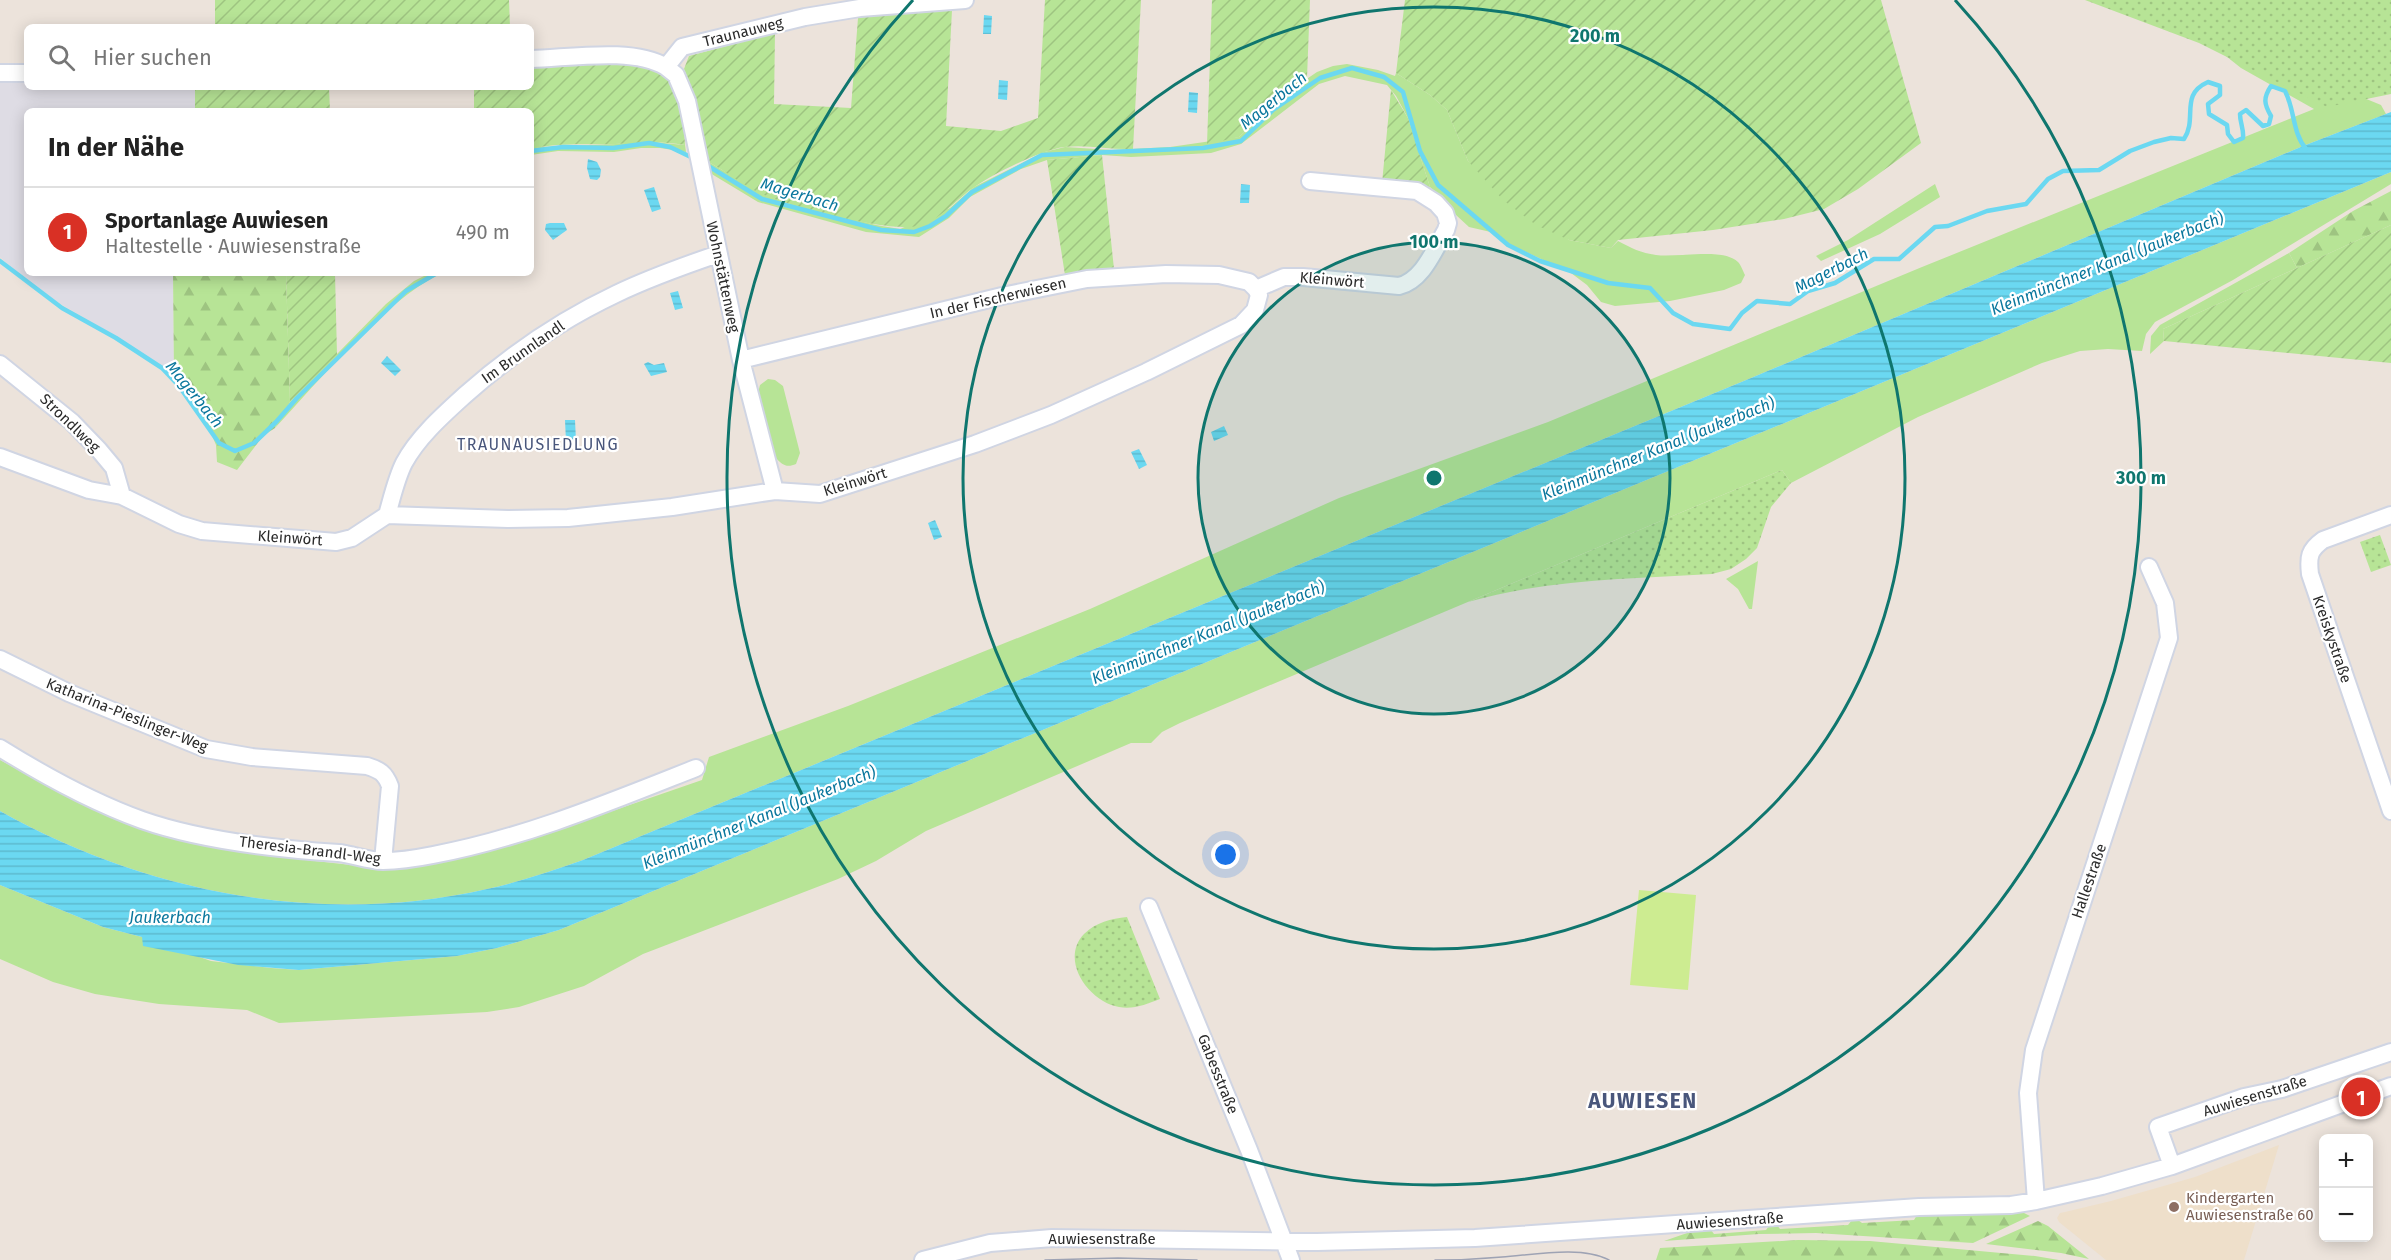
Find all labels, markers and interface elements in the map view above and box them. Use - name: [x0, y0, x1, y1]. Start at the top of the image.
- street label: Traunauweg: [701, 13, 785, 51]
- search box: [24, 24, 534, 90]
- text: 200 m: [1570, 25, 1620, 47]
- icon: search: [45, 41, 78, 74]
- text: Hier suchen: [93, 44, 212, 71]
- water label: Magerbach: [1236, 68, 1311, 133]
- text: In der Nähe: [48, 132, 184, 163]
- water label: Magerbach: [759, 174, 841, 215]
- text: Sportanlage Auwiesen: [105, 207, 328, 234]
- water label: Kleinmünchner Kanal (Jaukerbach): [1988, 208, 2227, 319]
- text: 1: [63, 220, 72, 244]
- text: 490 m: [456, 220, 510, 244]
- street label: Wohnstättenweg: [702, 220, 744, 335]
- text: 100 m: [1410, 231, 1458, 253]
- text: Haltestelle · Auwiesenstraße: [105, 234, 361, 258]
- water label: Magerbach: [1791, 244, 1871, 297]
- street label: Kleinwört: [1299, 268, 1366, 292]
- street label: In der Fischerwiesen: [928, 274, 1068, 322]
- street label: Im Brunnlandl: [478, 316, 568, 387]
- water label: Magerbach: [162, 357, 227, 432]
- street label: Strondlweg: [36, 390, 104, 456]
- water label: Kleinmünchner Kanal (Jaukerbach): [1539, 393, 1778, 504]
- district label: TRAUNAUSIEDLUNG: [457, 435, 619, 454]
- street label: Kleinwört: [821, 464, 889, 500]
- text: 300 m: [2115, 467, 2166, 489]
- centre of rings: [1424, 468, 1444, 488]
- street label: Kleinwört: [257, 527, 324, 549]
- water label: Kleinmünchner Kanal (Jaukerbach): [1089, 577, 1328, 688]
- street label: Kreiskystraße: [2309, 593, 2355, 685]
- street label: Katharina-Pieslinger-Weg: [43, 674, 211, 756]
- water label: Kleinmünchner Kanal (Jaukerbach): [640, 762, 879, 873]
- street label: Theresia-Brandl-Weg: [238, 832, 382, 868]
- your location: [1211, 840, 1240, 869]
- street label: Hallestraße: [2068, 841, 2110, 921]
- water label: Jaukerbach: [128, 908, 211, 927]
- street label: Gabesstraße: [1194, 1031, 1242, 1117]
- street label: Auwiesenstraße: [2201, 1072, 2309, 1120]
- pin: 1: [2342, 1074, 2380, 1120]
- district label: AUWIESEN: [1587, 1088, 1698, 1114]
- map controls: [2319, 1134, 2373, 1242]
- button: +: [2319, 1134, 2373, 1188]
- button: −: [2319, 1188, 2373, 1242]
- place label: Kindergarten Auwiesenstraße 60: [2186, 1189, 2314, 1224]
- marker: Kindergarten Auwiesenstraße 60: [2167, 1200, 2181, 1214]
- street label: Auwiesenstraße: [1676, 1208, 1784, 1234]
- street label: Auwiesenstraße: [1048, 1230, 1156, 1248]

